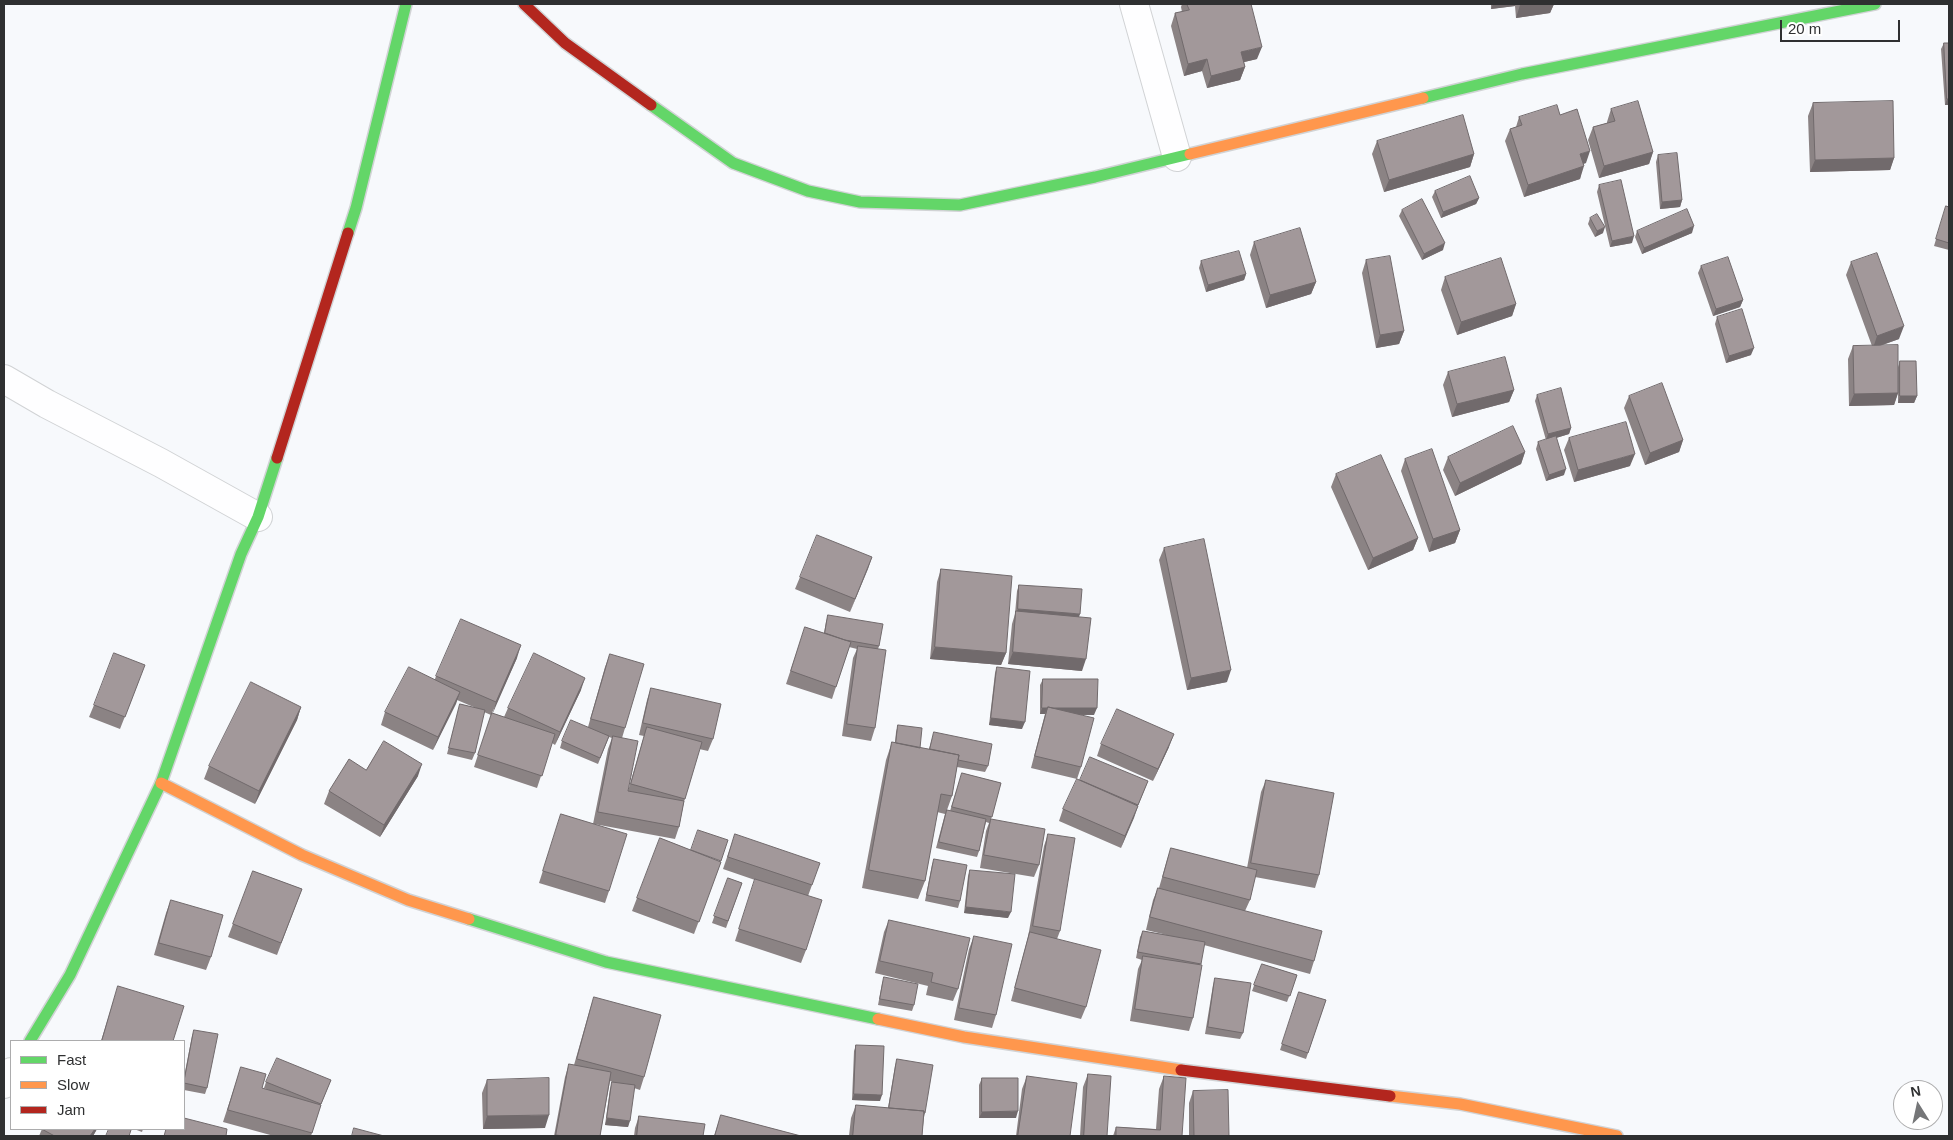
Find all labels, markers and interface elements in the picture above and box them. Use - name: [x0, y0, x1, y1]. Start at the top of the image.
- scale bar: [1783, 10, 1903, 42]
- text: 20 m: [1788, 20, 1821, 37]
- legend: [10, 1040, 185, 1130]
- text: Fast: [57, 1051, 86, 1068]
- text: Slow: [57, 1076, 90, 1093]
- north arrow: [1893, 1080, 1943, 1130]
- text: N: [1909, 1082, 1922, 1100]
- text: Jam: [57, 1101, 85, 1118]

